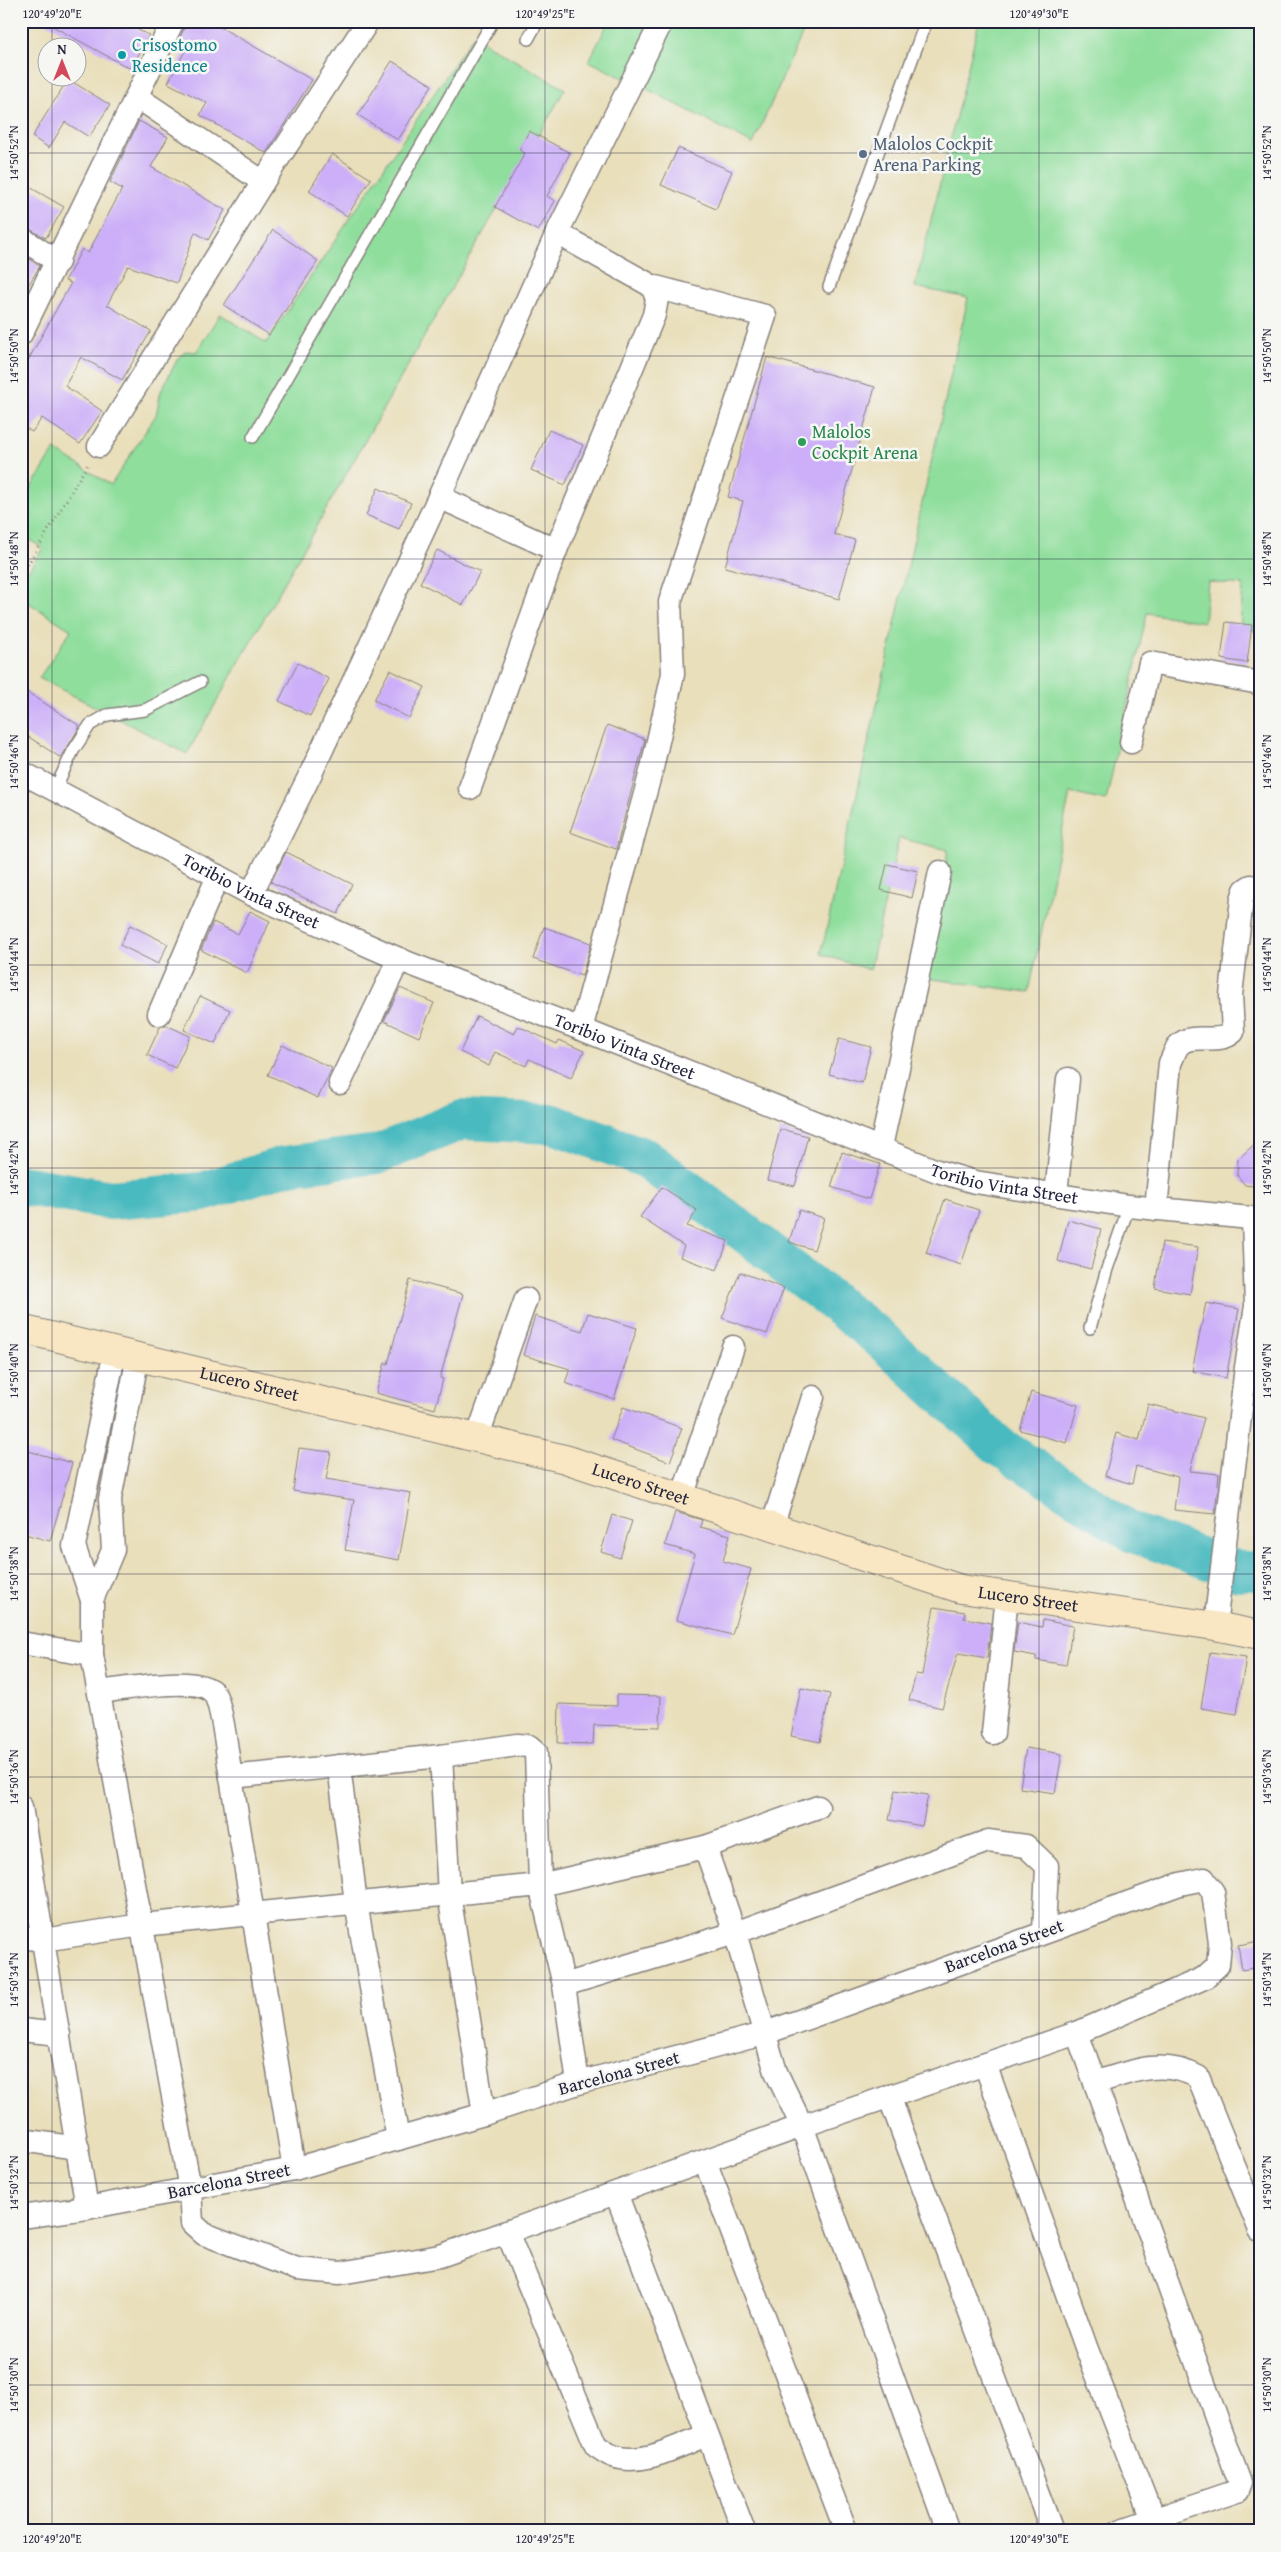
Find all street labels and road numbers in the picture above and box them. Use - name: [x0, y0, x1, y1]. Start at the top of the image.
- street label: Toribio Vinta Street: [177, 846, 325, 936]
- street label: Toribio Vinta Street: [550, 1006, 700, 1087]
- street label: Toribio Vinta Street: [926, 1156, 1081, 1211]
- street label: Lucero Street: [197, 1358, 302, 1408]
- street label: Lucero Street: [589, 1455, 694, 1512]
- street label: Lucero Street: [976, 1578, 1081, 1619]
- street label: Barcelona Street: [941, 1911, 1068, 1980]
- street label: Barcelona Street: [555, 2043, 683, 2102]
- street label: Barcelona Street: [165, 2155, 293, 2206]

